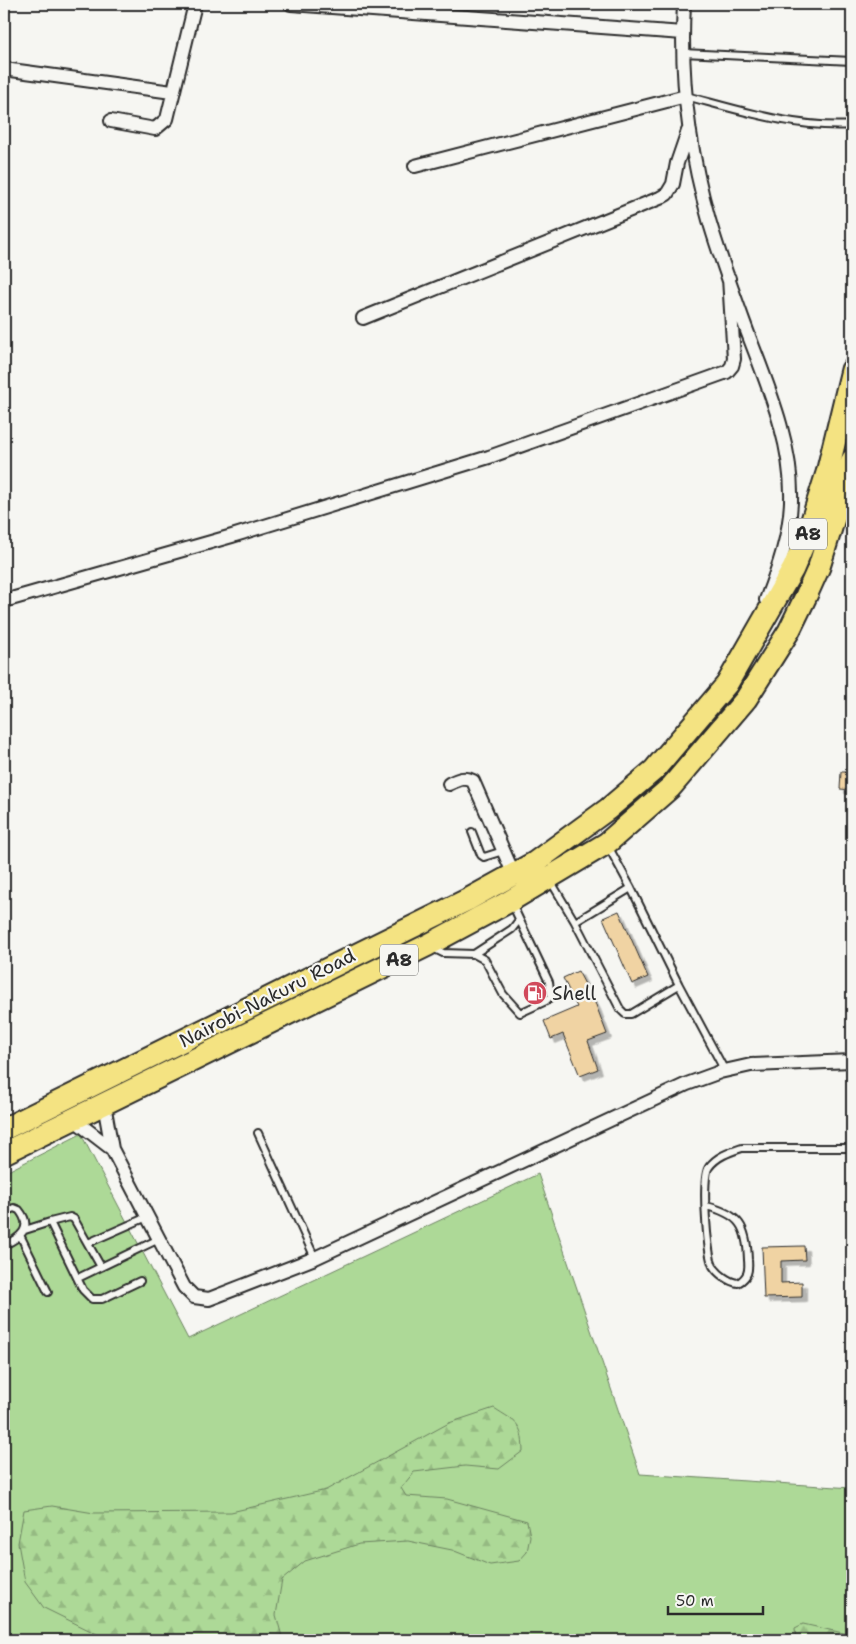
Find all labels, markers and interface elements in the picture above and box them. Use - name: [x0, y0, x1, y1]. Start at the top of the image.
- road number: A8: [789, 518, 827, 550]
- street label: Nairobi-Nakuru Road: [175, 943, 359, 1053]
- road number: A8: [380, 944, 418, 976]
- fuel station icon: Shell: [522, 980, 548, 1006]
- place label: Shell: [552, 981, 596, 1006]
- scale bar: [668, 1584, 764, 1616]
- text: 50 m: [676, 1591, 714, 1611]

